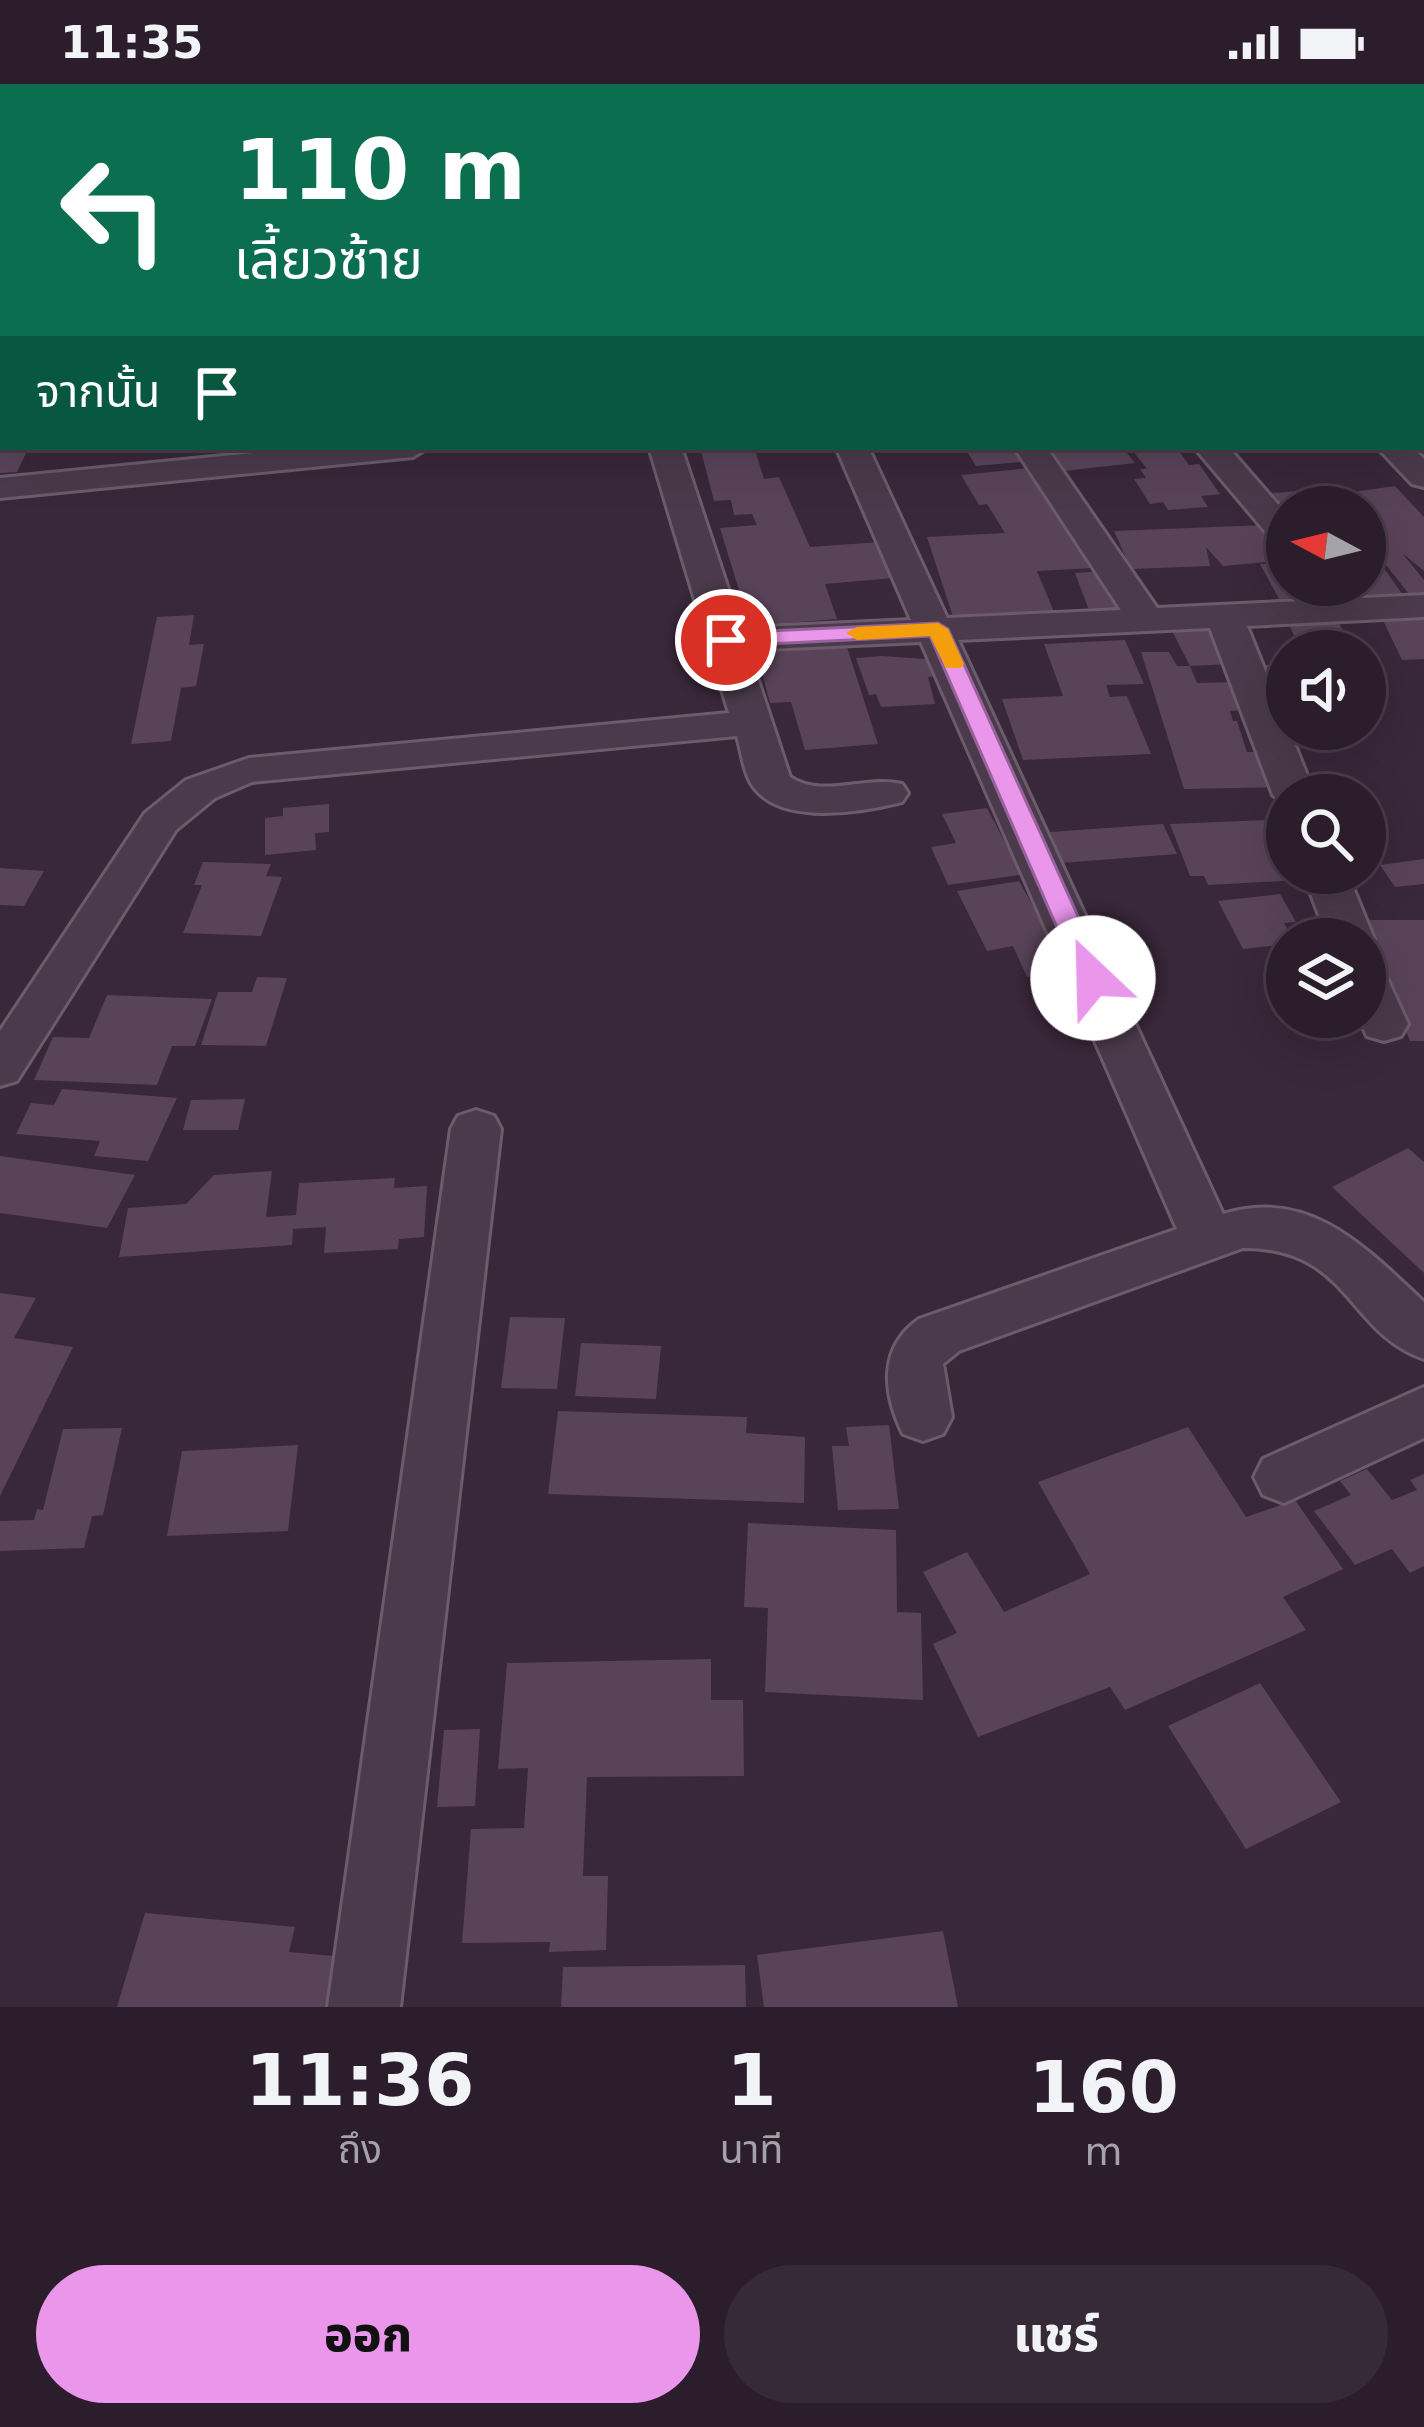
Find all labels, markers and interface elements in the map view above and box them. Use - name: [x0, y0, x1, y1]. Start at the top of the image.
- text: 11:35: [60, 16, 203, 69]
- text: 110 m: [234, 121, 526, 219]
- icon: left: [36, 132, 192, 288]
- text: เลี้ยวซ้าย: [234, 228, 423, 291]
- icon: arrive: [184, 360, 250, 426]
- text: จากนั้น: [36, 365, 160, 418]
- north arrow: [1266, 486, 1386, 606]
- map controls: [1266, 486, 1386, 1038]
- pin: [675, 589, 777, 691]
- icon: arrive: [693, 607, 759, 673]
- button: sound: [1266, 630, 1386, 750]
- button: search: [1266, 774, 1386, 894]
- position arrow: [1030, 915, 1156, 1041]
- button: layers: [1266, 918, 1386, 1038]
- text: 11:36: [245, 2038, 474, 2122]
- text: 1: [726, 2038, 776, 2122]
- text: 160: [1028, 2045, 1179, 2129]
- text: ถึง: [338, 2127, 382, 2172]
- text: นาที: [720, 2127, 783, 2172]
- text: m: [1085, 2129, 1123, 2174]
- button: ออก: [36, 2265, 700, 2403]
- button: แชร์: [724, 2265, 1388, 2403]

